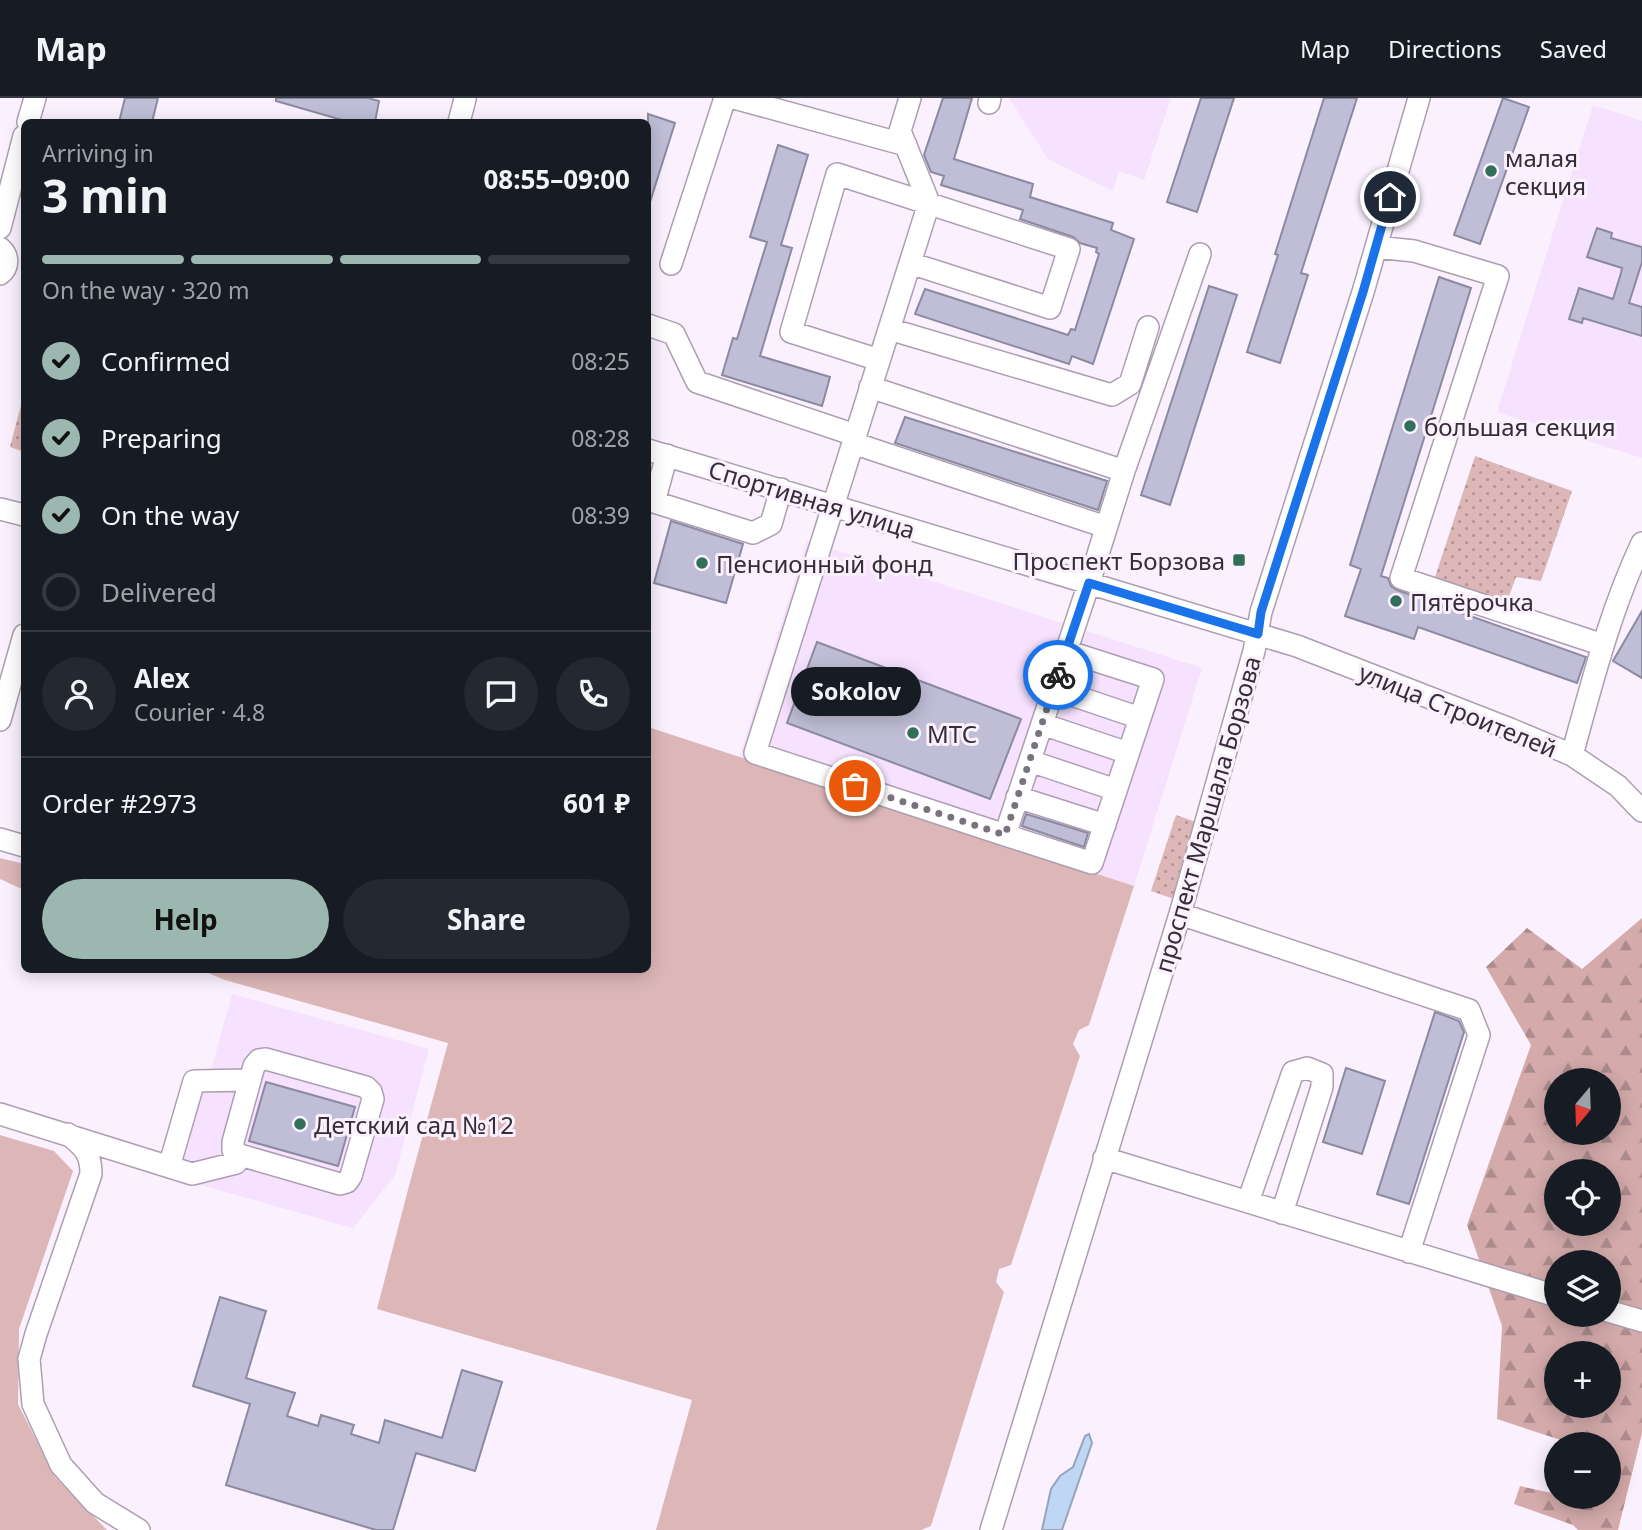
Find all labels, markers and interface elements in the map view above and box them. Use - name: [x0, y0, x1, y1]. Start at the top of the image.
- text: Map: [35, 26, 107, 71]
- text: Map: [1300, 32, 1350, 65]
- text: Directions: [1388, 32, 1502, 65]
- text: Saved: [1540, 32, 1607, 65]
- text: Arriving in: [42, 137, 154, 169]
- place label: малая секция: [1505, 141, 1586, 202]
- text: 08:55–09:00: [483, 161, 630, 197]
- marker: малая секция: [1483, 163, 1499, 179]
- text: 3 min: [42, 164, 169, 226]
- pin: [1360, 167, 1420, 227]
- icon: home: [1371, 178, 1409, 216]
- text: On the way · 320 m: [42, 274, 249, 306]
- icon: check: [42, 342, 80, 380]
- text: Confirmed: [101, 343, 231, 379]
- text: 08:25: [571, 345, 630, 377]
- place label: большая секция: [1424, 410, 1616, 443]
- marker: большая секция: [1402, 418, 1418, 434]
- icon: check: [42, 419, 80, 457]
- text: Preparing: [101, 420, 222, 456]
- text: 08:28: [571, 422, 630, 454]
- street label: Спортивная улица: [705, 452, 919, 546]
- icon: check: [42, 496, 80, 534]
- text: On the way: [101, 497, 239, 533]
- text: 08:39: [571, 499, 630, 531]
- place label: Проспект Борзова: [1012, 544, 1225, 577]
- place label: Пенсионный фонд: [716, 547, 933, 580]
- marker: Проспект Борзова: [1231, 552, 1247, 568]
- marker: Пенсионный фонд: [694, 555, 710, 571]
- text: Delivered: [101, 574, 217, 610]
- place label: Пятёрочка: [1410, 585, 1534, 618]
- marker: Пятёрочка: [1388, 593, 1404, 609]
- courier: [1023, 640, 1093, 710]
- street label: проспект Маршала Борзова: [1146, 652, 1268, 976]
- street label: улица Строителей: [1354, 655, 1562, 765]
- icon: bike: [1039, 656, 1077, 694]
- button: person: [42, 657, 116, 731]
- button: chat: [464, 657, 538, 731]
- button: phone: [556, 657, 630, 731]
- text: Alex: [134, 660, 190, 696]
- callout: Sokolov: [790, 667, 920, 716]
- text: Sokolov: [811, 675, 901, 707]
- text: Courier · 4.8: [134, 696, 265, 728]
- place label: МТС: [927, 717, 977, 750]
- marker: МТС: [905, 725, 921, 741]
- pin: [825, 756, 885, 816]
- icon: bag: [836, 767, 874, 805]
- text: Order #2973: [42, 785, 197, 821]
- text: 601 ₽: [563, 785, 630, 821]
- button: Help: [42, 879, 329, 959]
- button: Share: [343, 879, 630, 959]
- north arrow: [1544, 1068, 1620, 1144]
- map controls: [1544, 1068, 1621, 1509]
- place label: Детский сад №12: [314, 1108, 514, 1141]
- marker: Детский сад №12: [292, 1116, 308, 1132]
- button: locate: [1544, 1159, 1621, 1236]
- button: layers: [1544, 1250, 1621, 1327]
- button: +: [1544, 1341, 1621, 1418]
- button: −: [1544, 1432, 1621, 1509]

